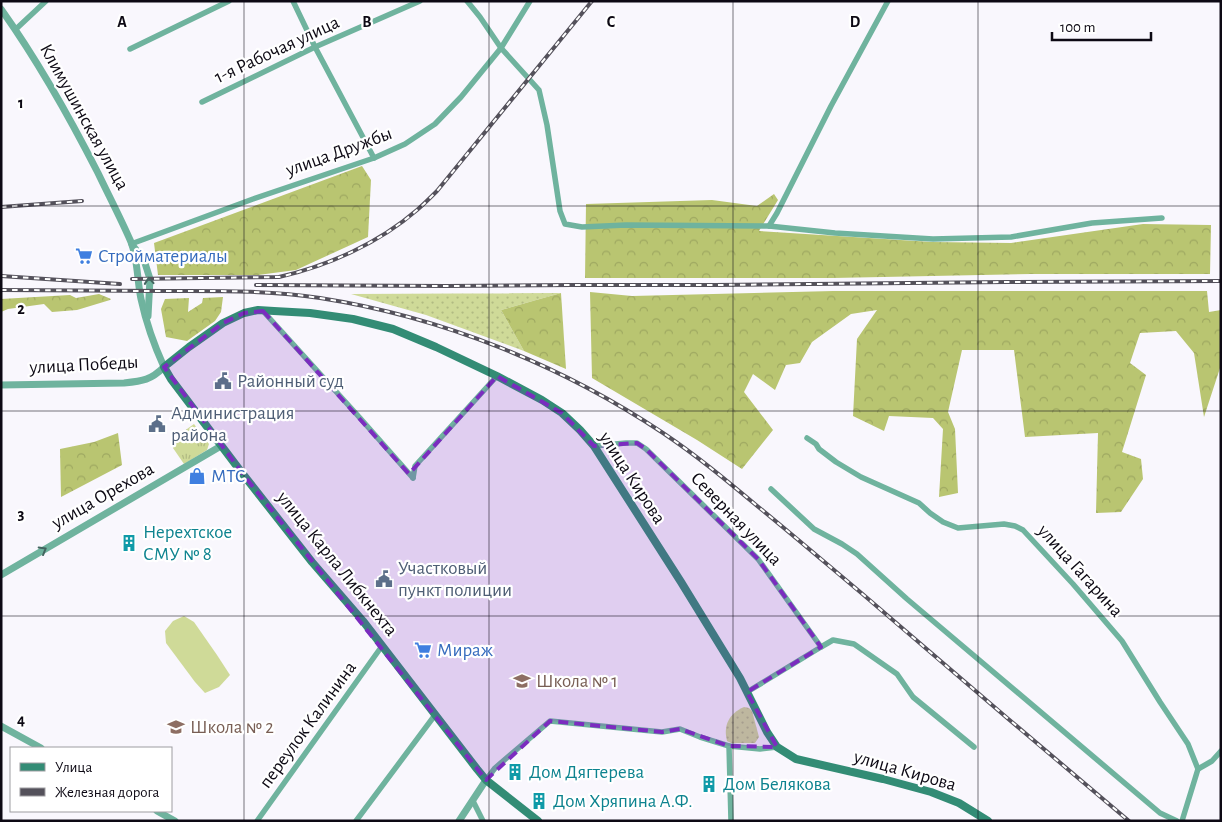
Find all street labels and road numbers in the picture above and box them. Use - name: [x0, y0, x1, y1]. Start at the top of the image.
- street label: 1-я Рабочая улица: [212, 13, 343, 87]
- street label: Климушинская улица: [36, 41, 132, 194]
- street label: улица Дружбы: [282, 124, 395, 180]
- street label: улица Победы: [28, 353, 139, 377]
- street label: улица Кирова: [595, 428, 669, 528]
- street label: улица Орехова: [48, 459, 157, 533]
- street label: Северная улица: [687, 469, 785, 570]
- street label: улица Карла Либкнехта: [272, 487, 401, 640]
- street label: улица Гагарина: [1033, 520, 1126, 621]
- street label: переулок Калинина: [256, 658, 360, 792]
- street label: улица Кирова: [851, 747, 959, 795]

